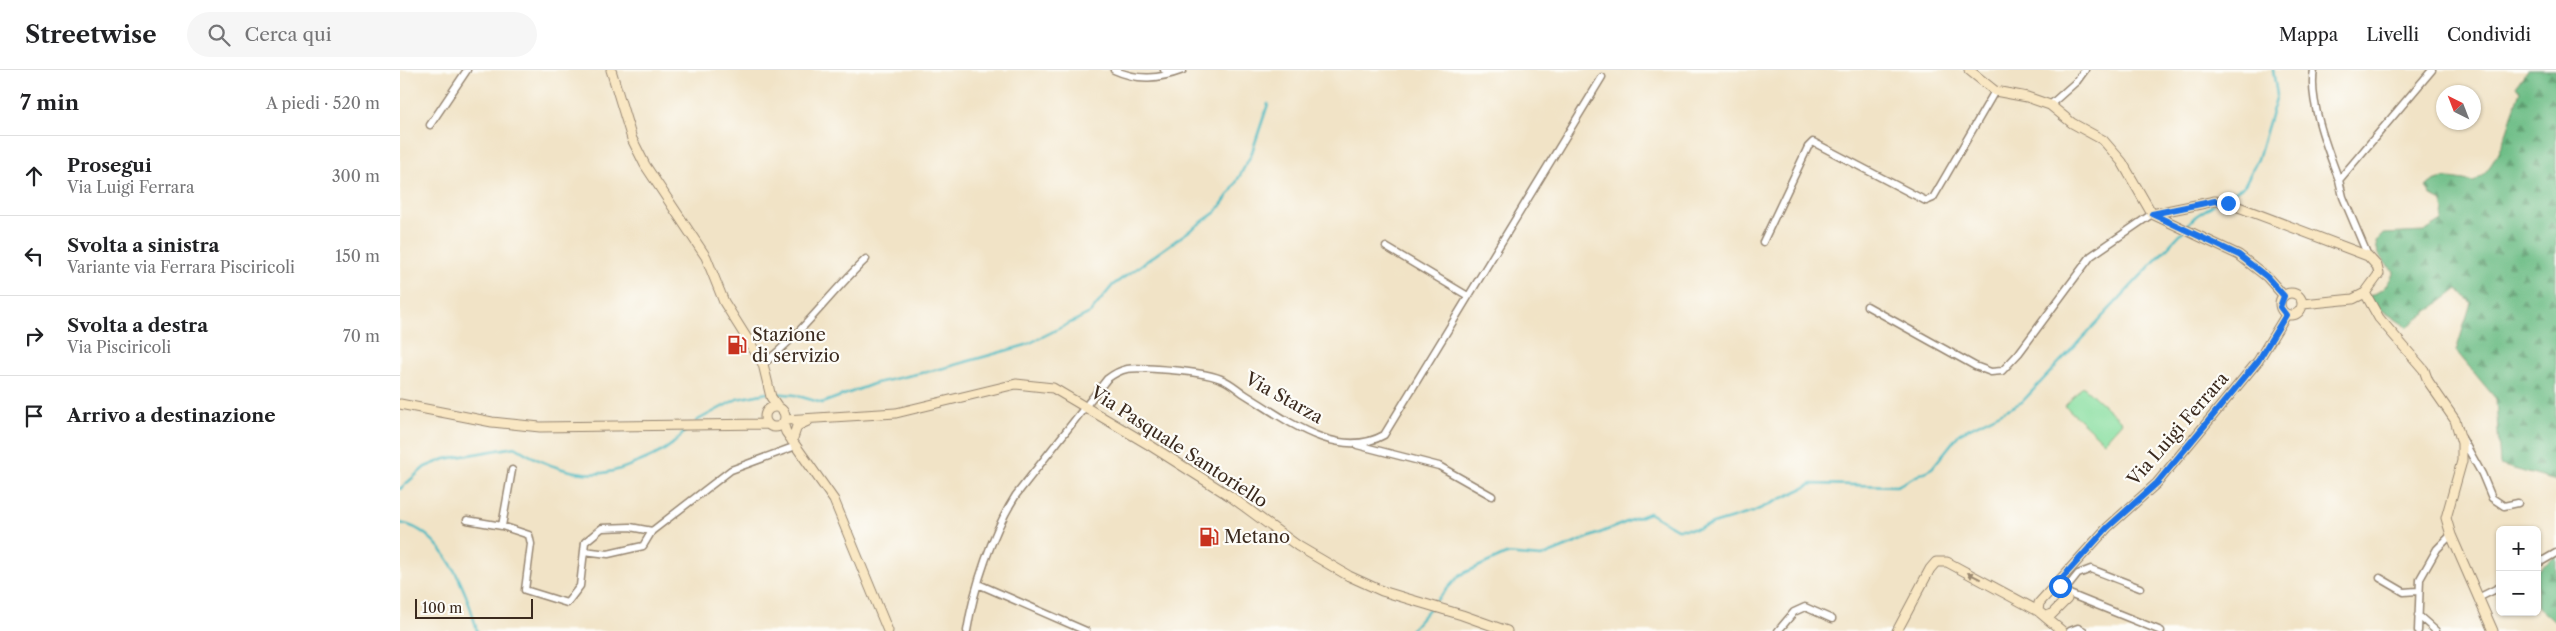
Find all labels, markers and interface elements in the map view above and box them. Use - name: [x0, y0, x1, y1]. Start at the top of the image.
- search box: [187, 12, 537, 57]
- text: Streetwise: [25, 20, 157, 49]
- icon: search: [205, 21, 233, 49]
- text: Cerca qui: [245, 23, 331, 46]
- text: Mappa: [2279, 24, 2338, 46]
- text: Livelli: [2366, 24, 2419, 46]
- text: Condividi: [2447, 24, 2531, 46]
- north arrow: [2436, 85, 2481, 130]
- text: 7 min: [20, 90, 79, 115]
- text: A piedi · 520 m: [266, 93, 380, 113]
- text: Prosegui: [67, 154, 152, 177]
- icon: ahead: [20, 162, 48, 190]
- text: 300 m: [332, 166, 380, 186]
- text: Via Luigi Ferrara: [67, 177, 194, 197]
- route end: [2217, 192, 2240, 215]
- text: Svolta a sinistra: [67, 234, 220, 257]
- icon: left: [20, 242, 48, 270]
- text: 150 m: [335, 246, 380, 266]
- text: Variante via Ferrara Pisciricoli: [67, 257, 295, 277]
- text: Svolta a destra: [67, 314, 208, 337]
- icon: right: [20, 322, 48, 350]
- place label: Stazione di servizio: [752, 324, 840, 367]
- text: 70 m: [343, 326, 380, 346]
- fuel station icon: Stazione di servizio: [726, 334, 748, 356]
- text: Via Pisciricoli: [67, 337, 171, 357]
- street label: Via Starza: [1240, 367, 1327, 429]
- street label: Via Luigi Ferrara: [2122, 367, 2234, 491]
- street label: Via Pasquale Santoriello: [1085, 381, 1272, 513]
- icon: arrive: [20, 402, 48, 430]
- text: Arrivo a destinazione: [67, 404, 276, 427]
- fuel station icon: Metano: [1198, 526, 1220, 548]
- place label: Metano: [1224, 526, 1290, 548]
- map controls: [2496, 526, 2541, 616]
- button: +: [2496, 526, 2541, 571]
- button: −: [2496, 571, 2541, 616]
- one-way arrow: [1967, 572, 1981, 580]
- route start: [2049, 575, 2072, 598]
- scale bar: [415, 596, 532, 619]
- text: 100 m: [422, 599, 462, 617]

